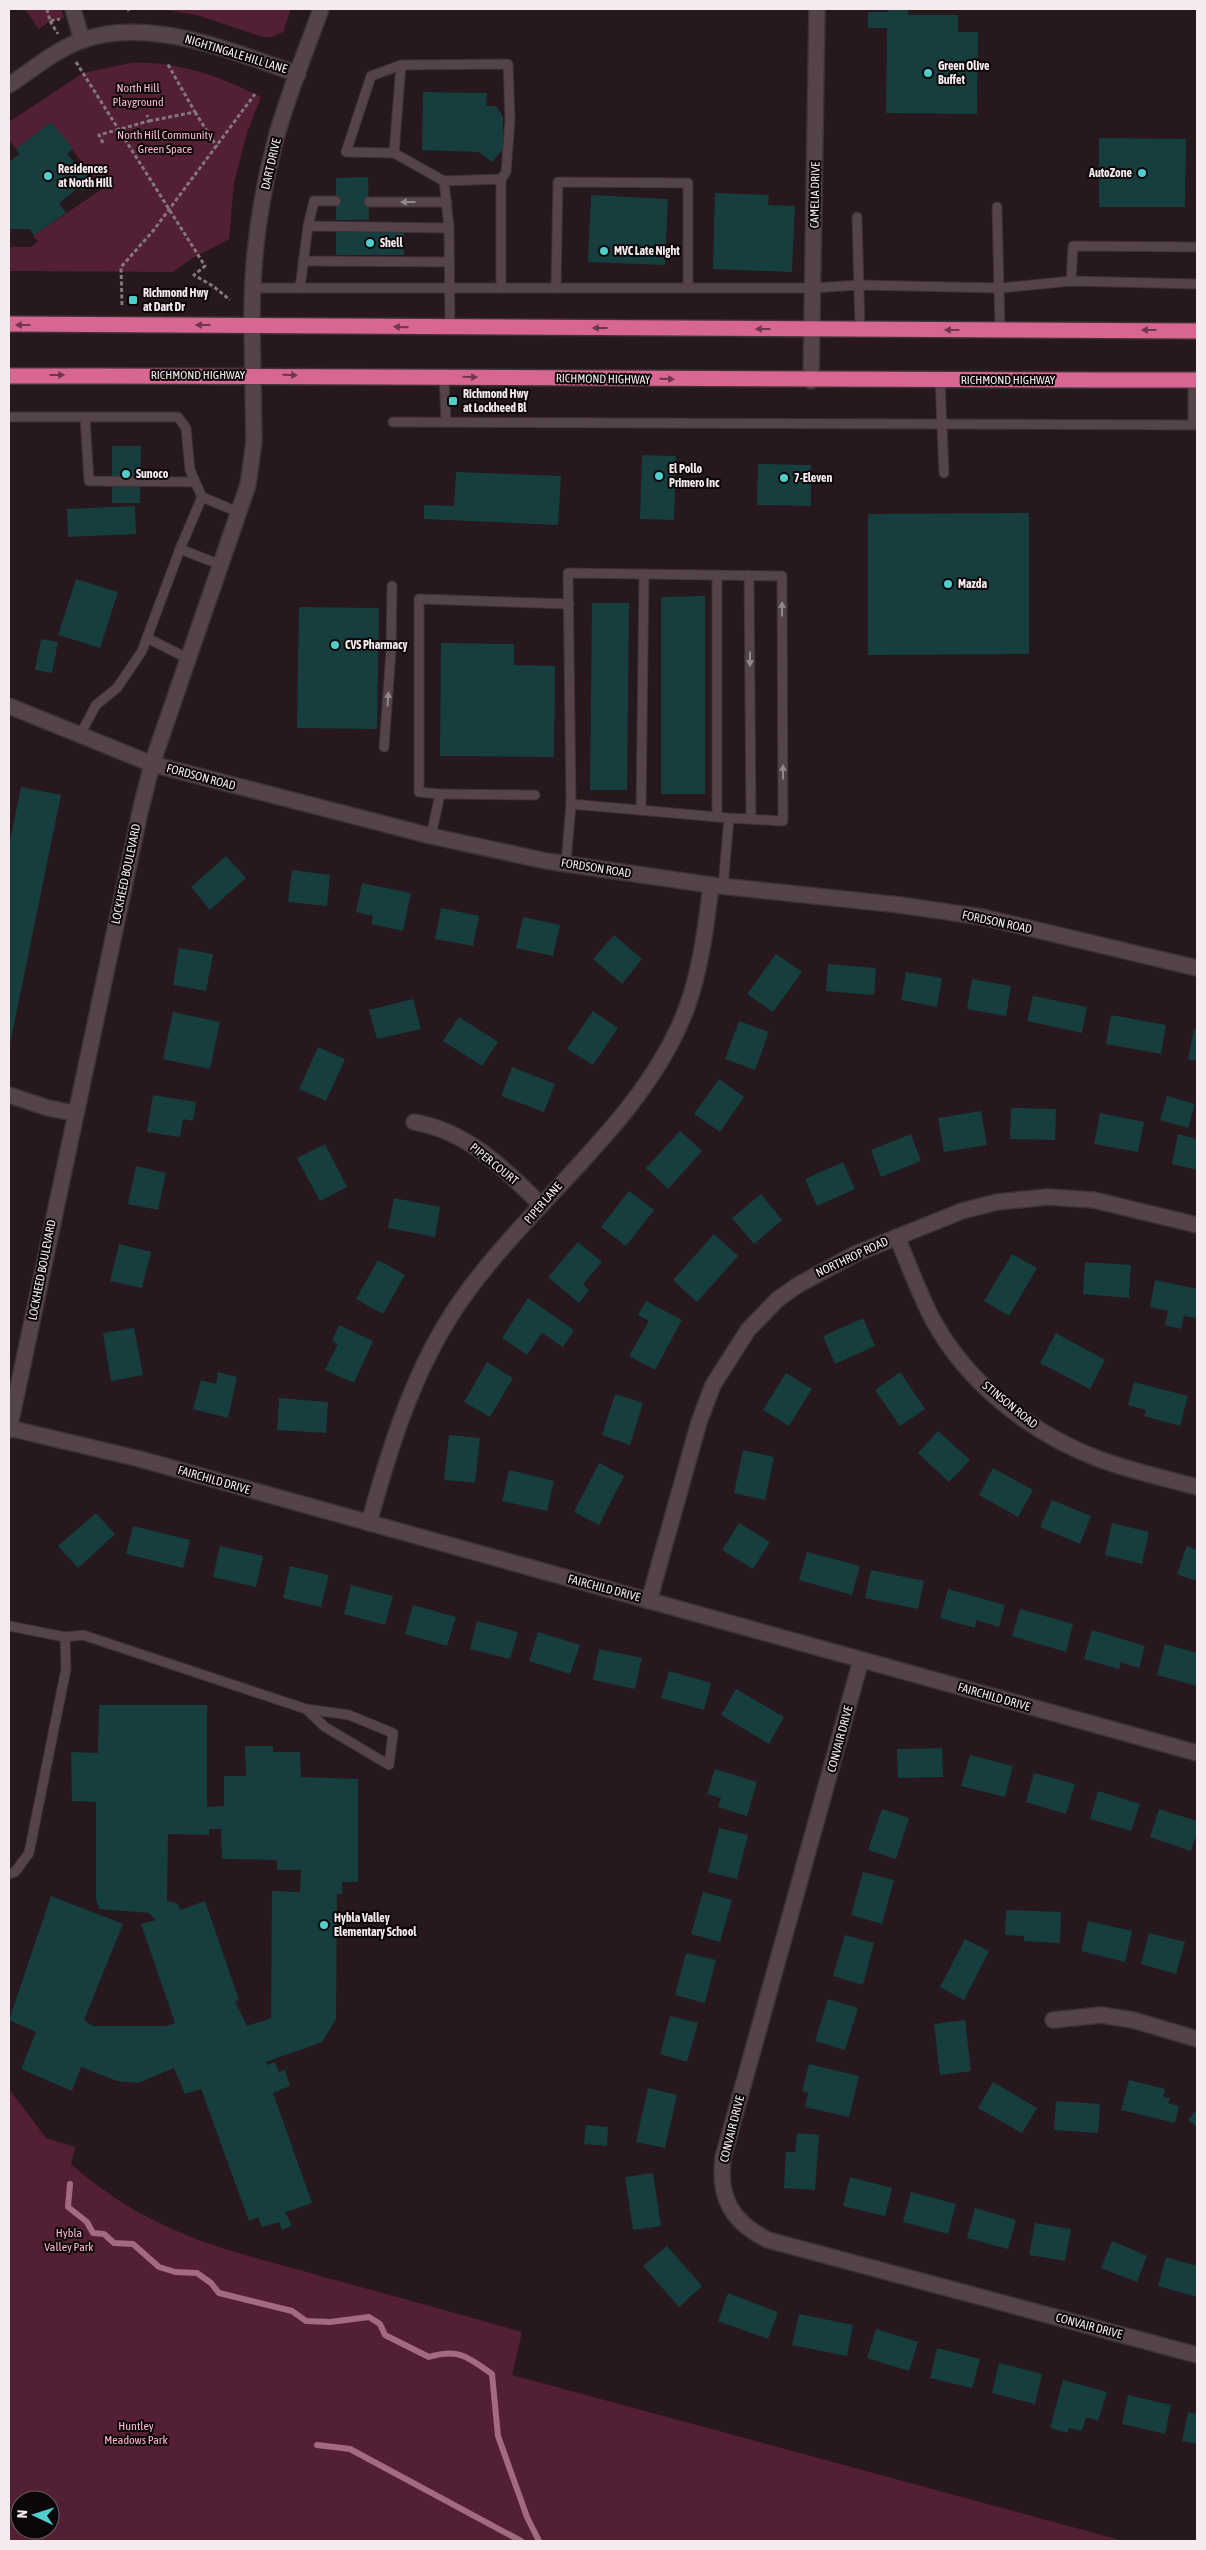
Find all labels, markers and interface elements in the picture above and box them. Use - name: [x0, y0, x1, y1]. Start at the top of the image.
- street label: NIGHTINGALE HILL LANE: [183, 32, 289, 76]
- place label: Green Olive Buffet: [938, 59, 990, 87]
- marker: Green Olive Buffet: [922, 67, 934, 79]
- park label: North Hill Playground: [112, 81, 164, 109]
- park label: North Hill Community Green Space: [117, 128, 213, 156]
- street label: DART DRIVE: [258, 137, 284, 191]
- place label: Residences at North HIll: [58, 162, 113, 190]
- street label: CAMELIA DRIVE: [807, 162, 823, 228]
- place label: AutoZone: [1088, 166, 1133, 180]
- marker: AutoZone: [1136, 167, 1148, 179]
- marker: Residences at North HIll: [42, 170, 54, 182]
- one-way arrow: [400, 198, 416, 206]
- place label: Shell: [380, 236, 403, 250]
- marker: Shell: [364, 237, 376, 249]
- place label: MVC Late Night: [614, 244, 680, 258]
- marker: MVC Late Night: [598, 245, 610, 257]
- place label: Richmond Hwy at Dart Dr: [143, 286, 209, 314]
- marker: Richmond Hwy at Dart Dr: [127, 294, 139, 306]
- one-way arrow: [15, 320, 31, 328]
- one-way arrow: [195, 321, 211, 329]
- one-way arrow: [393, 323, 409, 331]
- one-way arrow: [592, 324, 608, 332]
- one-way arrow: [754, 325, 770, 333]
- one-way arrow: [943, 326, 959, 334]
- one-way arrow: [1140, 326, 1156, 334]
- street label: RICHMOND HIGHWAY: [151, 368, 246, 382]
- one-way arrow: [50, 371, 66, 379]
- street label: RICHMOND HIGHWAY: [556, 371, 651, 387]
- one-way arrow: [282, 372, 298, 380]
- one-way arrow: [462, 373, 478, 381]
- street label: RICHMOND HIGHWAY: [961, 373, 1056, 387]
- one-way arrow: [660, 375, 676, 383]
- place label: Richmond Hwy at Lockheed Bl: [463, 387, 529, 415]
- marker: Richmond Hwy at Lockheed Bl: [447, 395, 459, 407]
- place label: El Pollo Primero Inc: [669, 462, 720, 490]
- place label: Sunoco: [136, 467, 169, 481]
- marker: Sunoco: [120, 468, 132, 480]
- marker: El Pollo Primero Inc: [653, 470, 665, 482]
- place label: 7-Eleven: [794, 471, 832, 485]
- marker: 7-Eleven: [778, 472, 790, 484]
- place label: Mazda: [958, 577, 988, 591]
- marker: Mazda: [942, 578, 954, 590]
- one-way arrow: [778, 601, 786, 617]
- place label: CVS Pharmacy: [345, 638, 407, 652]
- marker: CVS Pharmacy: [329, 639, 341, 651]
- one-way arrow: [746, 651, 754, 667]
- one-way arrow: [384, 691, 392, 707]
- street label: FORDSON ROAD: [165, 761, 237, 793]
- one-way arrow: [779, 764, 787, 780]
- street label: LOCKHEED BOULEVARD: [109, 822, 144, 925]
- street label: FORDSON ROAD: [560, 856, 632, 880]
- street label: FORDSON ROAD: [961, 908, 1033, 936]
- street label: PIPER COURT: [467, 1140, 522, 1188]
- street label: PIPER LANE: [521, 1179, 565, 1227]
- street label: LOCKHEED BOULEVARD: [25, 1218, 59, 1321]
- street label: NORTHROP ROAD: [814, 1234, 891, 1280]
- street label: STINSON ROAD: [980, 1379, 1041, 1432]
- street label: FAIRCHILD DRIVE: [176, 1463, 252, 1497]
- street label: FAIRCHILD DRIVE: [566, 1572, 642, 1604]
- street label: FAIRCHILD DRIVE: [956, 1680, 1032, 1714]
- street label: CONVAIR DRIVE: [824, 1704, 856, 1774]
- place label: Hybla Valley Elementary School: [334, 1911, 417, 1939]
- marker: Hybla Valley Elementary School: [318, 1919, 330, 1931]
- street label: CONVAIR DRIVE: [717, 2094, 747, 2164]
- park label: Hybla Valley Park: [44, 2226, 94, 2254]
- street label: CONVAIR DRIVE: [1054, 2310, 1124, 2342]
- park label: Huntley Meadows Park: [104, 2419, 168, 2447]
- north arrow: [10, 2490, 60, 2540]
- text: N: [14, 2509, 30, 2519]

